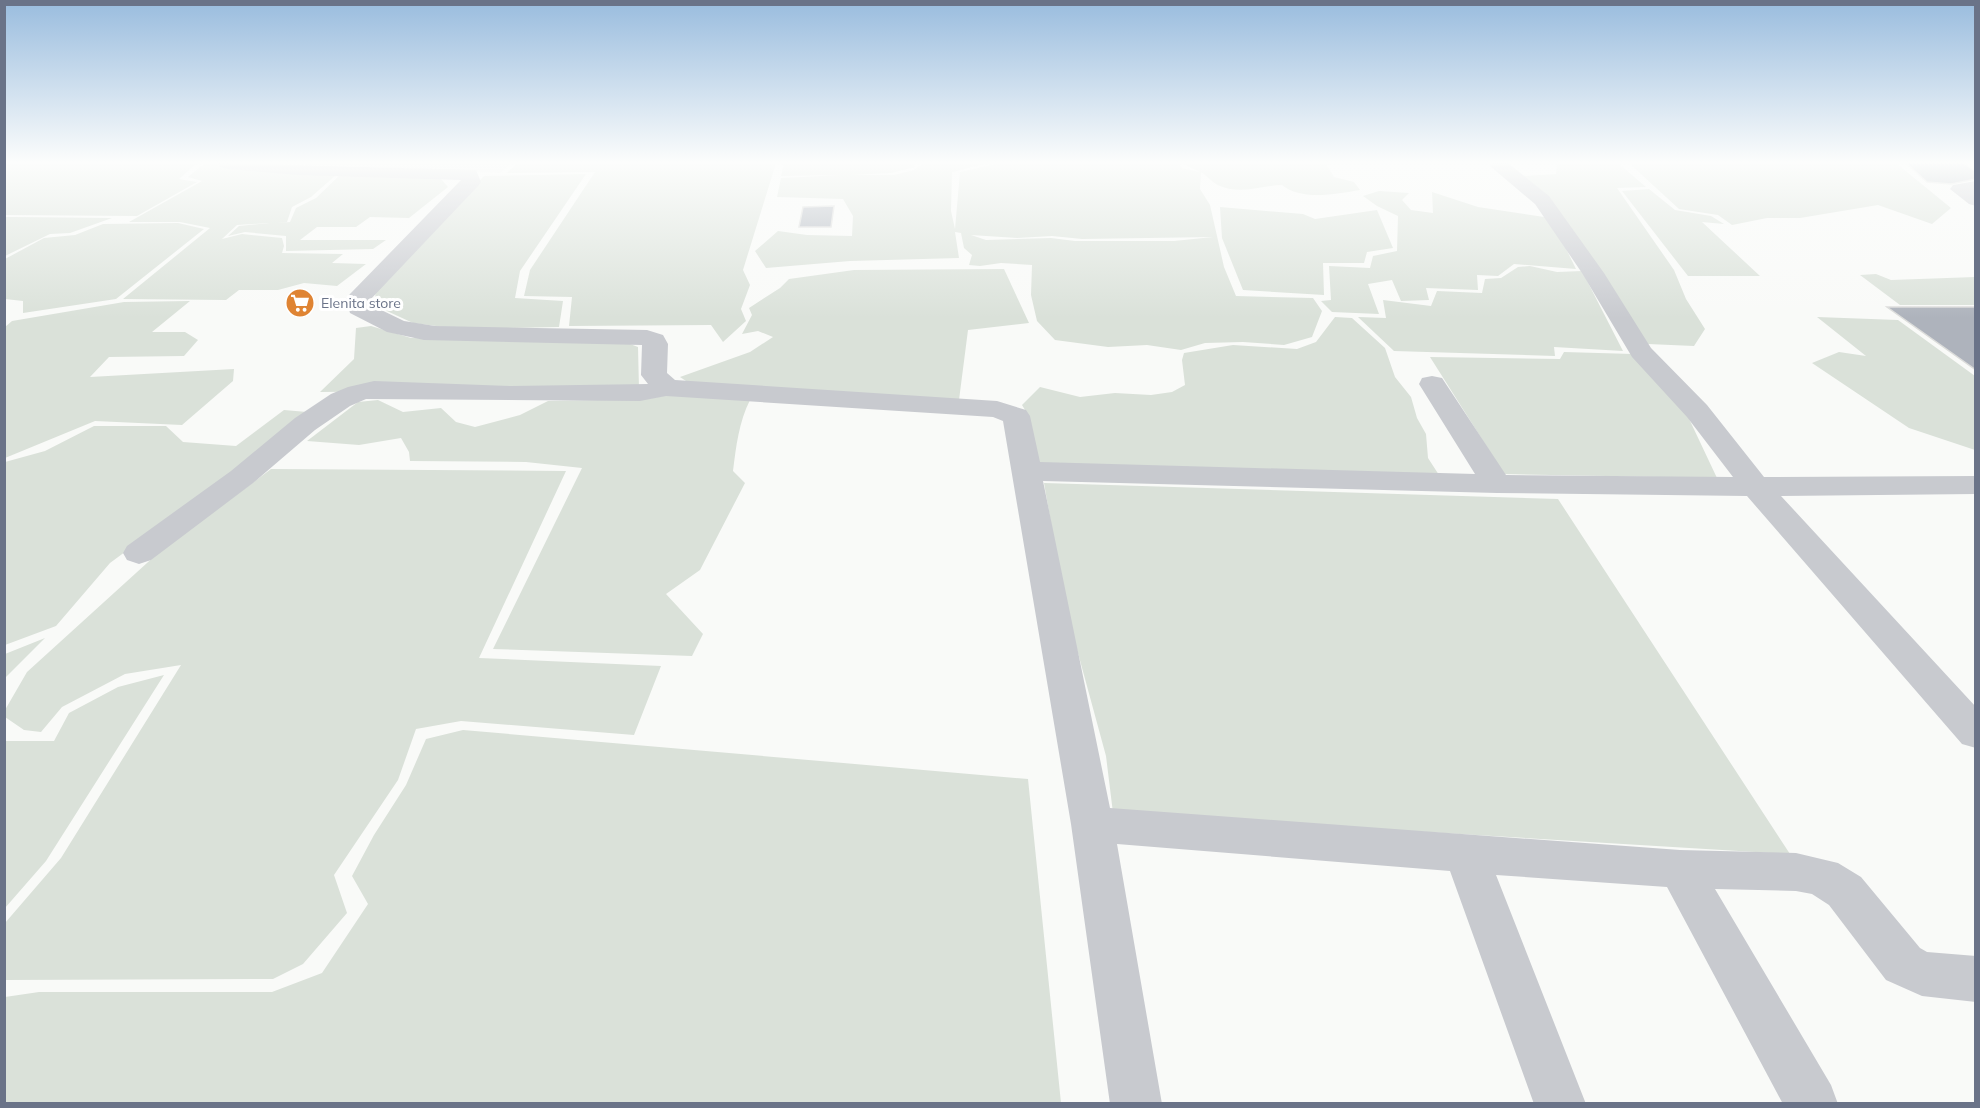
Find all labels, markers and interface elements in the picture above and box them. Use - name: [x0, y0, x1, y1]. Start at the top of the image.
- supermarket icon: Elenita store: [284, 287, 316, 319]
- place label: Elenita store: [321, 294, 401, 312]

